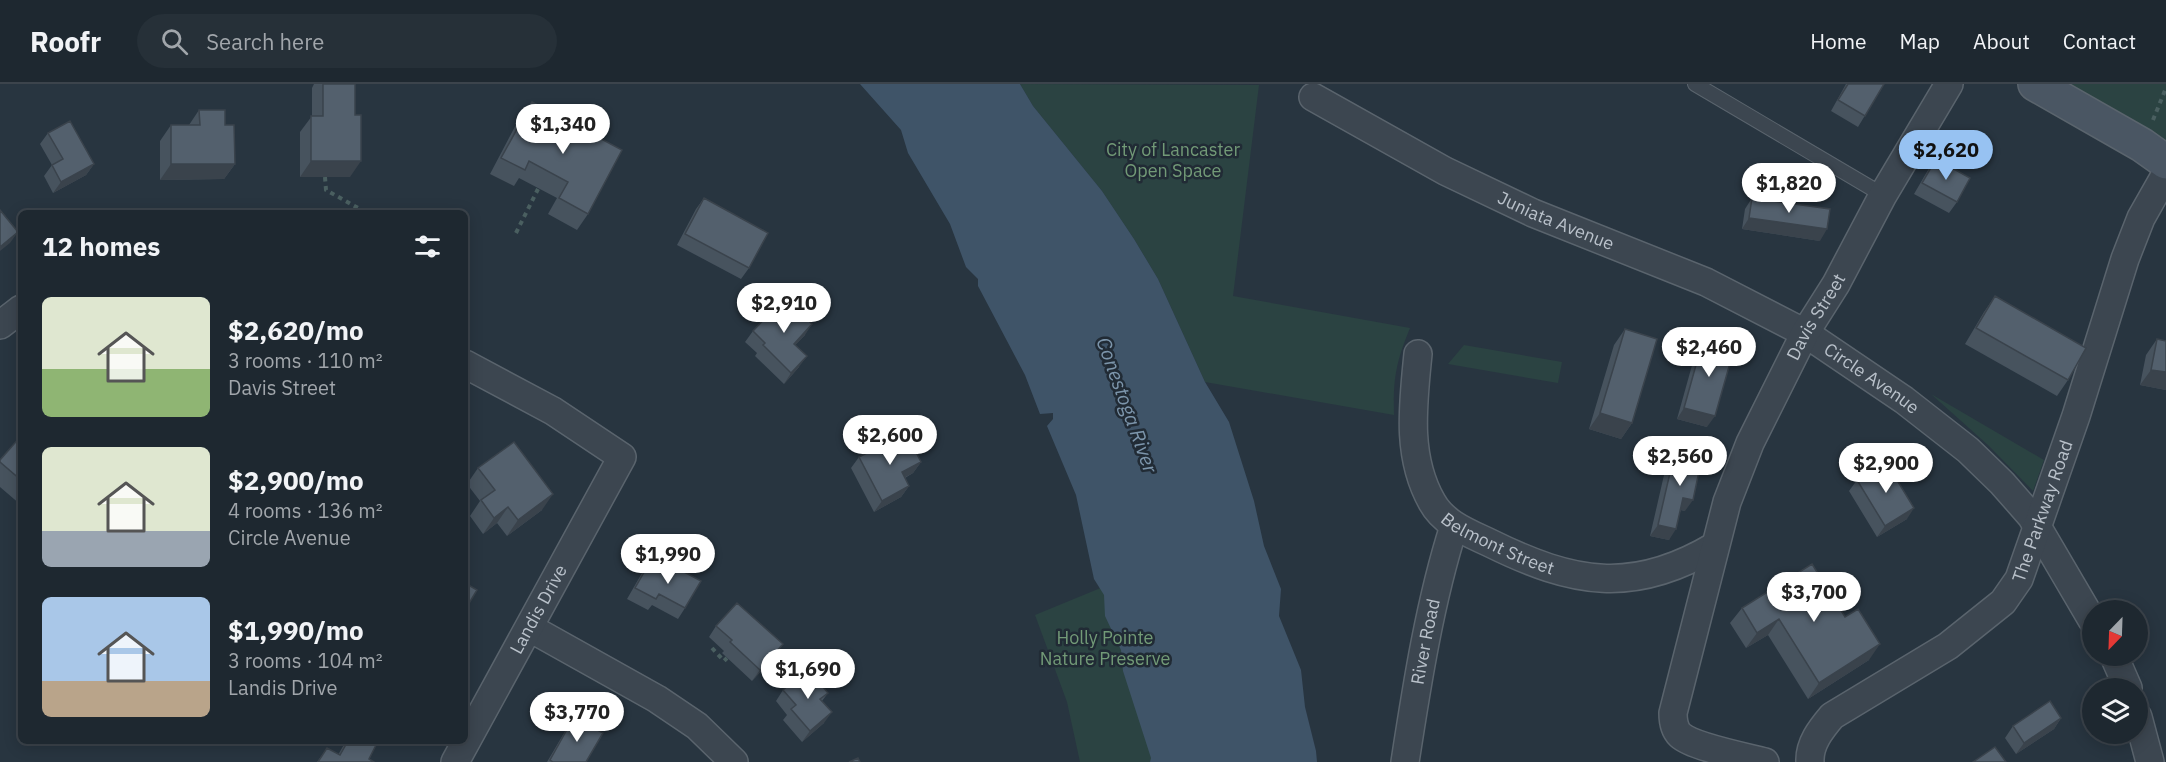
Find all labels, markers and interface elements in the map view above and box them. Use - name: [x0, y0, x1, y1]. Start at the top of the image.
- search box: [137, 14, 557, 68]
- text: Roofr: [30, 23, 101, 60]
- icon: search: [158, 25, 191, 58]
- text: Search here: [206, 27, 324, 56]
- text: Home: [1810, 27, 1867, 55]
- text: Map: [1900, 27, 1940, 55]
- text: About: [1973, 27, 2030, 55]
- text: Contact: [2063, 27, 2136, 55]
- pin: $1,340: [514, 104, 612, 155]
- text: $1,340: [530, 110, 596, 137]
- pin: $2,620: [1897, 130, 1995, 181]
- text: $2,620: [1913, 136, 1979, 163]
- park label: City of Lancaster Open Space: [1106, 138, 1240, 182]
- pin: $1,820: [1740, 163, 1838, 214]
- text: $1,820: [1756, 169, 1822, 196]
- street label: Juniata Avenue: [1494, 186, 1618, 255]
- text: 12 homes: [42, 229, 160, 263]
- icon: filters: [411, 230, 444, 263]
- street label: Davis Street: [1781, 269, 1850, 364]
- pin: $2,910: [735, 283, 833, 334]
- text: $2,910: [751, 289, 817, 316]
- text: $2,620/mo: [228, 313, 364, 347]
- icon: home: [90, 321, 162, 393]
- pin: $2,460: [1660, 327, 1758, 378]
- water label: Conestoga River: [1090, 333, 1165, 477]
- text: $2,460: [1676, 333, 1742, 360]
- street label: Circle Avenue: [1820, 337, 1924, 419]
- text: 3 rooms · 110 m²: [228, 347, 383, 374]
- text: Davis Street: [228, 374, 336, 401]
- pin: $2,600: [841, 415, 939, 466]
- text: $2,600: [857, 421, 923, 448]
- pin: $2,560: [1631, 436, 1729, 487]
- street label: The Parkway Road: [2007, 437, 2078, 585]
- text: $2,560: [1647, 442, 1713, 469]
- pin: $2,900: [1837, 443, 1935, 494]
- text: $2,900: [1853, 449, 1919, 476]
- text: $2,900/mo: [228, 463, 364, 497]
- icon: home: [90, 471, 162, 543]
- text: 4 rooms · 136 m²: [228, 497, 383, 524]
- street label: Belmont Street: [1436, 507, 1557, 580]
- text: Circle Avenue: [228, 524, 351, 551]
- pin: $1,990: [619, 534, 717, 585]
- text: $1,990: [635, 540, 701, 567]
- street label: Landis Drive: [504, 560, 572, 658]
- pin: $3,700: [1765, 572, 1863, 623]
- text: $3,700: [1781, 578, 1847, 605]
- street label: River Road: [1406, 596, 1445, 686]
- north arrow: [2082, 600, 2148, 666]
- map controls: [2082, 600, 2148, 744]
- text: $1,990/mo: [228, 613, 364, 647]
- icon: home: [90, 621, 162, 693]
- park label: Holly Pointe Nature Preserve: [1040, 626, 1170, 670]
- text: 3 rooms · 104 m²: [228, 647, 383, 674]
- pin: $1,690: [759, 649, 857, 700]
- text: $1,690: [775, 655, 841, 682]
- text: Landis Drive: [228, 674, 338, 701]
- button: layers: [2082, 678, 2148, 744]
- pin: $3,770: [528, 692, 626, 743]
- text: $3,770: [544, 698, 610, 725]

